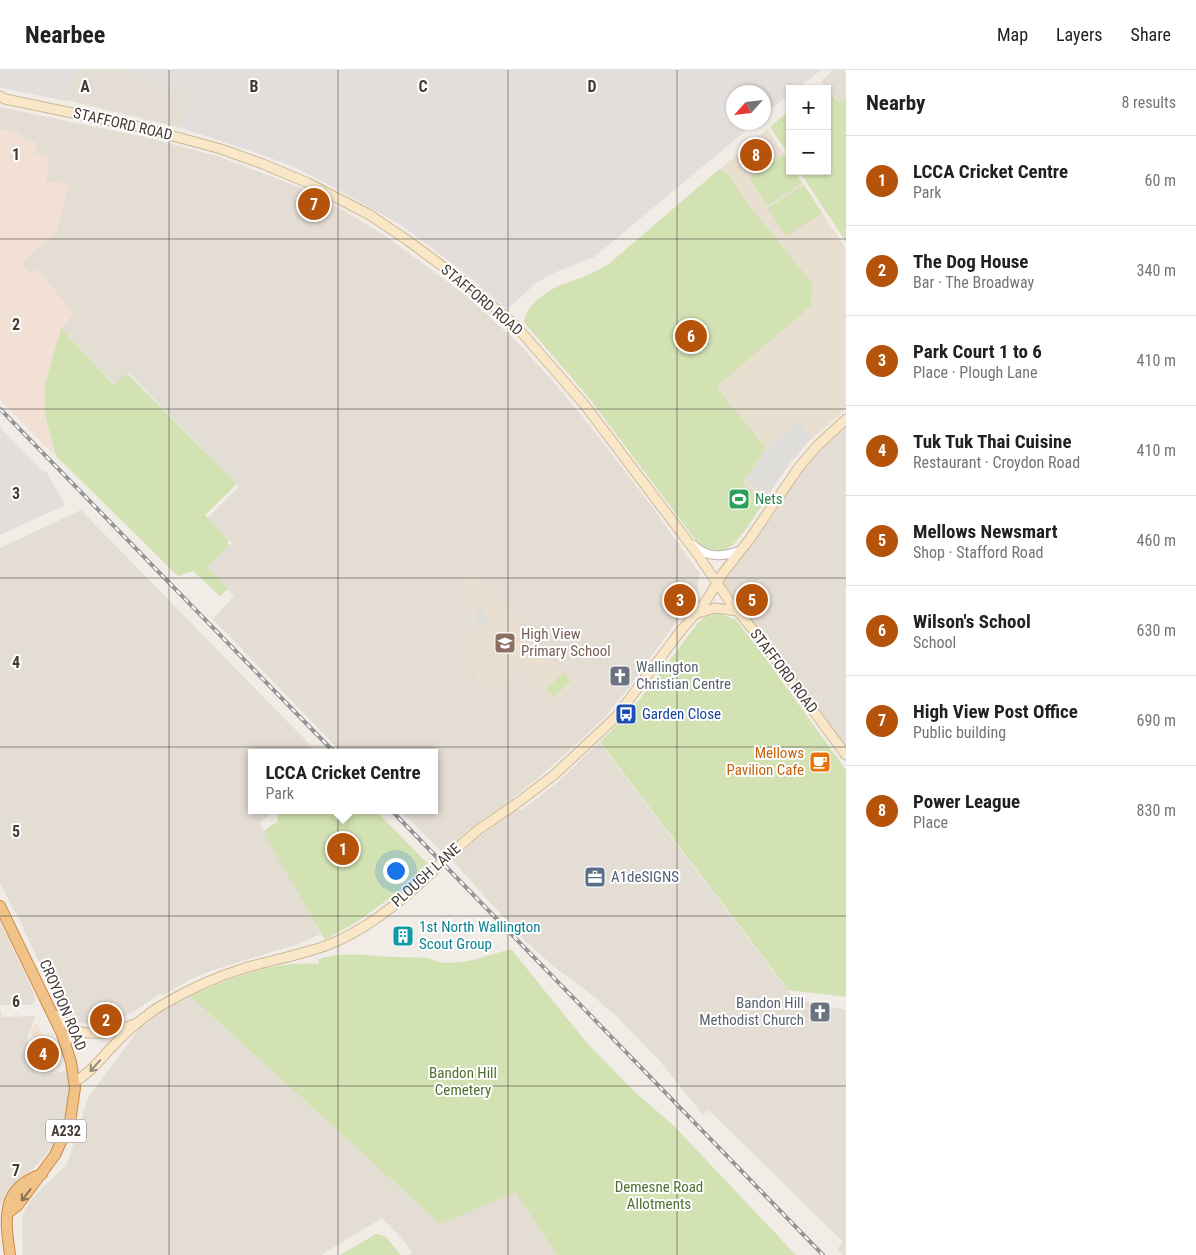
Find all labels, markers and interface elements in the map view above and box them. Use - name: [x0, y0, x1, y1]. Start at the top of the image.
- text: Nearbee: [25, 21, 105, 49]
- text: Map: [997, 24, 1028, 45]
- text: Layers: [1056, 24, 1103, 45]
- text: Share: [1131, 24, 1171, 45]
- text: A: [80, 77, 90, 96]
- text: B: [250, 77, 259, 96]
- text: C: [418, 77, 428, 96]
- text: D: [587, 77, 597, 96]
- north arrow: [726, 85, 771, 130]
- map controls: [786, 85, 831, 175]
- button: +: [786, 85, 831, 130]
- text: Nearby: [866, 91, 925, 115]
- text: 8 results: [1121, 93, 1176, 112]
- street label: STAFFORD ROAD: [72, 104, 174, 144]
- button: −: [786, 130, 831, 175]
- pin: 8: [740, 136, 772, 174]
- text: 1: [12, 145, 20, 164]
- text: LCCA Cricket Centre: [913, 160, 1068, 183]
- text: 1: [878, 171, 886, 190]
- text: 60 m: [1144, 171, 1176, 190]
- text: Park: [913, 183, 942, 202]
- pin: 7: [298, 185, 330, 223]
- text: The Dog House: [913, 250, 1028, 273]
- street label: STAFFORD ROAD: [437, 261, 527, 339]
- text: 2: [878, 261, 886, 280]
- text: 340 m: [1137, 261, 1176, 280]
- text: Bar · The Broadway: [913, 273, 1034, 292]
- text: 2: [12, 315, 20, 334]
- pin: 6: [675, 317, 707, 355]
- text: Park Court 1 to 6: [913, 340, 1042, 363]
- text: 3: [878, 351, 886, 370]
- text: 410 m: [1137, 351, 1176, 370]
- text: Place · Plough Lane: [913, 363, 1037, 382]
- text: Tuk Tuk Thai Cuisine: [913, 430, 1072, 453]
- text: 4: [878, 441, 886, 460]
- text: 410 m: [1137, 441, 1176, 460]
- text: Restaurant · Croydon Road: [913, 453, 1080, 472]
- text: 3: [12, 484, 20, 503]
- sports icon: Nets: [727, 487, 751, 511]
- place label: Nets: [755, 490, 783, 508]
- text: Mellows Newsmart: [913, 520, 1058, 543]
- text: 5: [878, 531, 886, 550]
- text: 460 m: [1137, 531, 1176, 550]
- text: Shop · Stafford Road: [913, 543, 1044, 562]
- pin: 3: [664, 581, 696, 619]
- pin: 5: [736, 581, 768, 619]
- text: Wilson's School: [913, 610, 1031, 633]
- text: 6: [878, 621, 886, 640]
- text: 630 m: [1137, 621, 1176, 640]
- place label: High View Primary School: [521, 625, 611, 660]
- street label: STAFFORD ROAD: [746, 625, 822, 717]
- school or university icon: High View Primary School: [493, 631, 517, 655]
- text: School: [913, 633, 956, 652]
- text: 4: [12, 653, 20, 672]
- place label: Wallington Christian Centre: [636, 658, 731, 693]
- church icon: Wallington Christian Centre: [608, 664, 632, 688]
- text: High View Post Office: [913, 700, 1078, 723]
- bus stop icon: Garden Close: [614, 702, 638, 726]
- place label: Garden Close: [642, 705, 721, 723]
- text: 7: [878, 711, 886, 730]
- text: 690 m: [1137, 711, 1176, 730]
- text: Public building: [913, 723, 1006, 742]
- place label: Mellows Pavilion Cafe: [726, 744, 804, 779]
- popup: [248, 749, 438, 814]
- cafe icon: Mellows Pavilion Cafe: [808, 750, 832, 774]
- text: LCCA Cricket Centre: [265, 761, 421, 784]
- text: Park: [265, 784, 294, 803]
- text: Power League: [913, 790, 1020, 813]
- text: 8: [878, 801, 886, 820]
- text: 830 m: [1137, 801, 1176, 820]
- text: Place: [913, 813, 948, 832]
- text: 5: [12, 822, 20, 841]
- pin: 1: [327, 830, 359, 868]
- street label: PLOUGH LANE: [388, 839, 464, 911]
- your location: [383, 858, 409, 884]
- office icon: A1deSIGNS: [583, 865, 607, 889]
- place label: A1deSIGNS: [611, 868, 679, 886]
- place label: 1st North Wallington Scout Group: [419, 918, 540, 953]
- building icon: 1st North Wallington Scout Group: [391, 924, 415, 948]
- street label: CROYDON ROAD: [36, 957, 90, 1053]
- text: 6: [12, 992, 20, 1011]
- place label: Bandon Hill Methodist Church: [699, 994, 804, 1029]
- church icon: Bandon Hill Methodist Church: [808, 1000, 832, 1024]
- pin: 2: [90, 1001, 122, 1039]
- pin: 4: [27, 1035, 59, 1073]
- one-way arrow: [89, 1059, 101, 1072]
- park label: Bandon Hill Cemetery: [429, 1064, 497, 1099]
- road number: A232: [46, 1120, 86, 1142]
- text: 7: [12, 1161, 20, 1180]
- park label: Demesne Road Allotments: [615, 1178, 703, 1213]
- one-way arrow: [21, 1188, 32, 1201]

